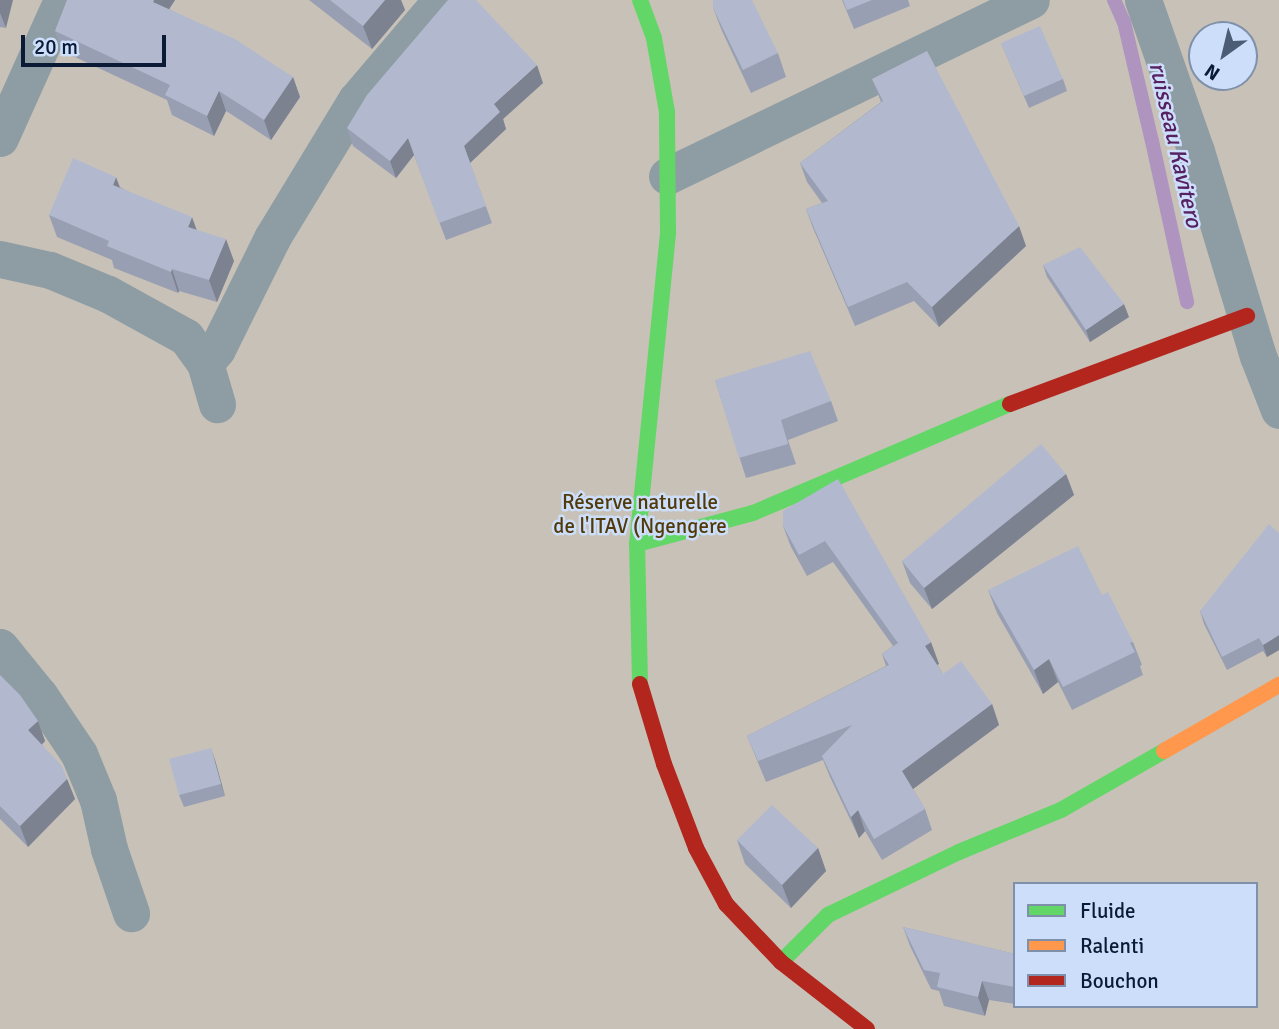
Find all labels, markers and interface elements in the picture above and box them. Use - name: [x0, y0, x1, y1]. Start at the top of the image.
- scale bar: [24, 21, 170, 65]
- north arrow: [1188, 21, 1258, 91]
- text: 20 m: [34, 34, 78, 60]
- text: N: [1200, 58, 1225, 85]
- water label: ruisseau Kavitero: [1143, 60, 1207, 230]
- park label: Réserve naturelle de l'ITAV (Ngengere: [553, 489, 727, 539]
- legend: [1013, 882, 1258, 1008]
- text: Fluide: [1080, 898, 1136, 924]
- text: Ralenti: [1080, 933, 1144, 959]
- text: Bouchon: [1080, 968, 1159, 994]

